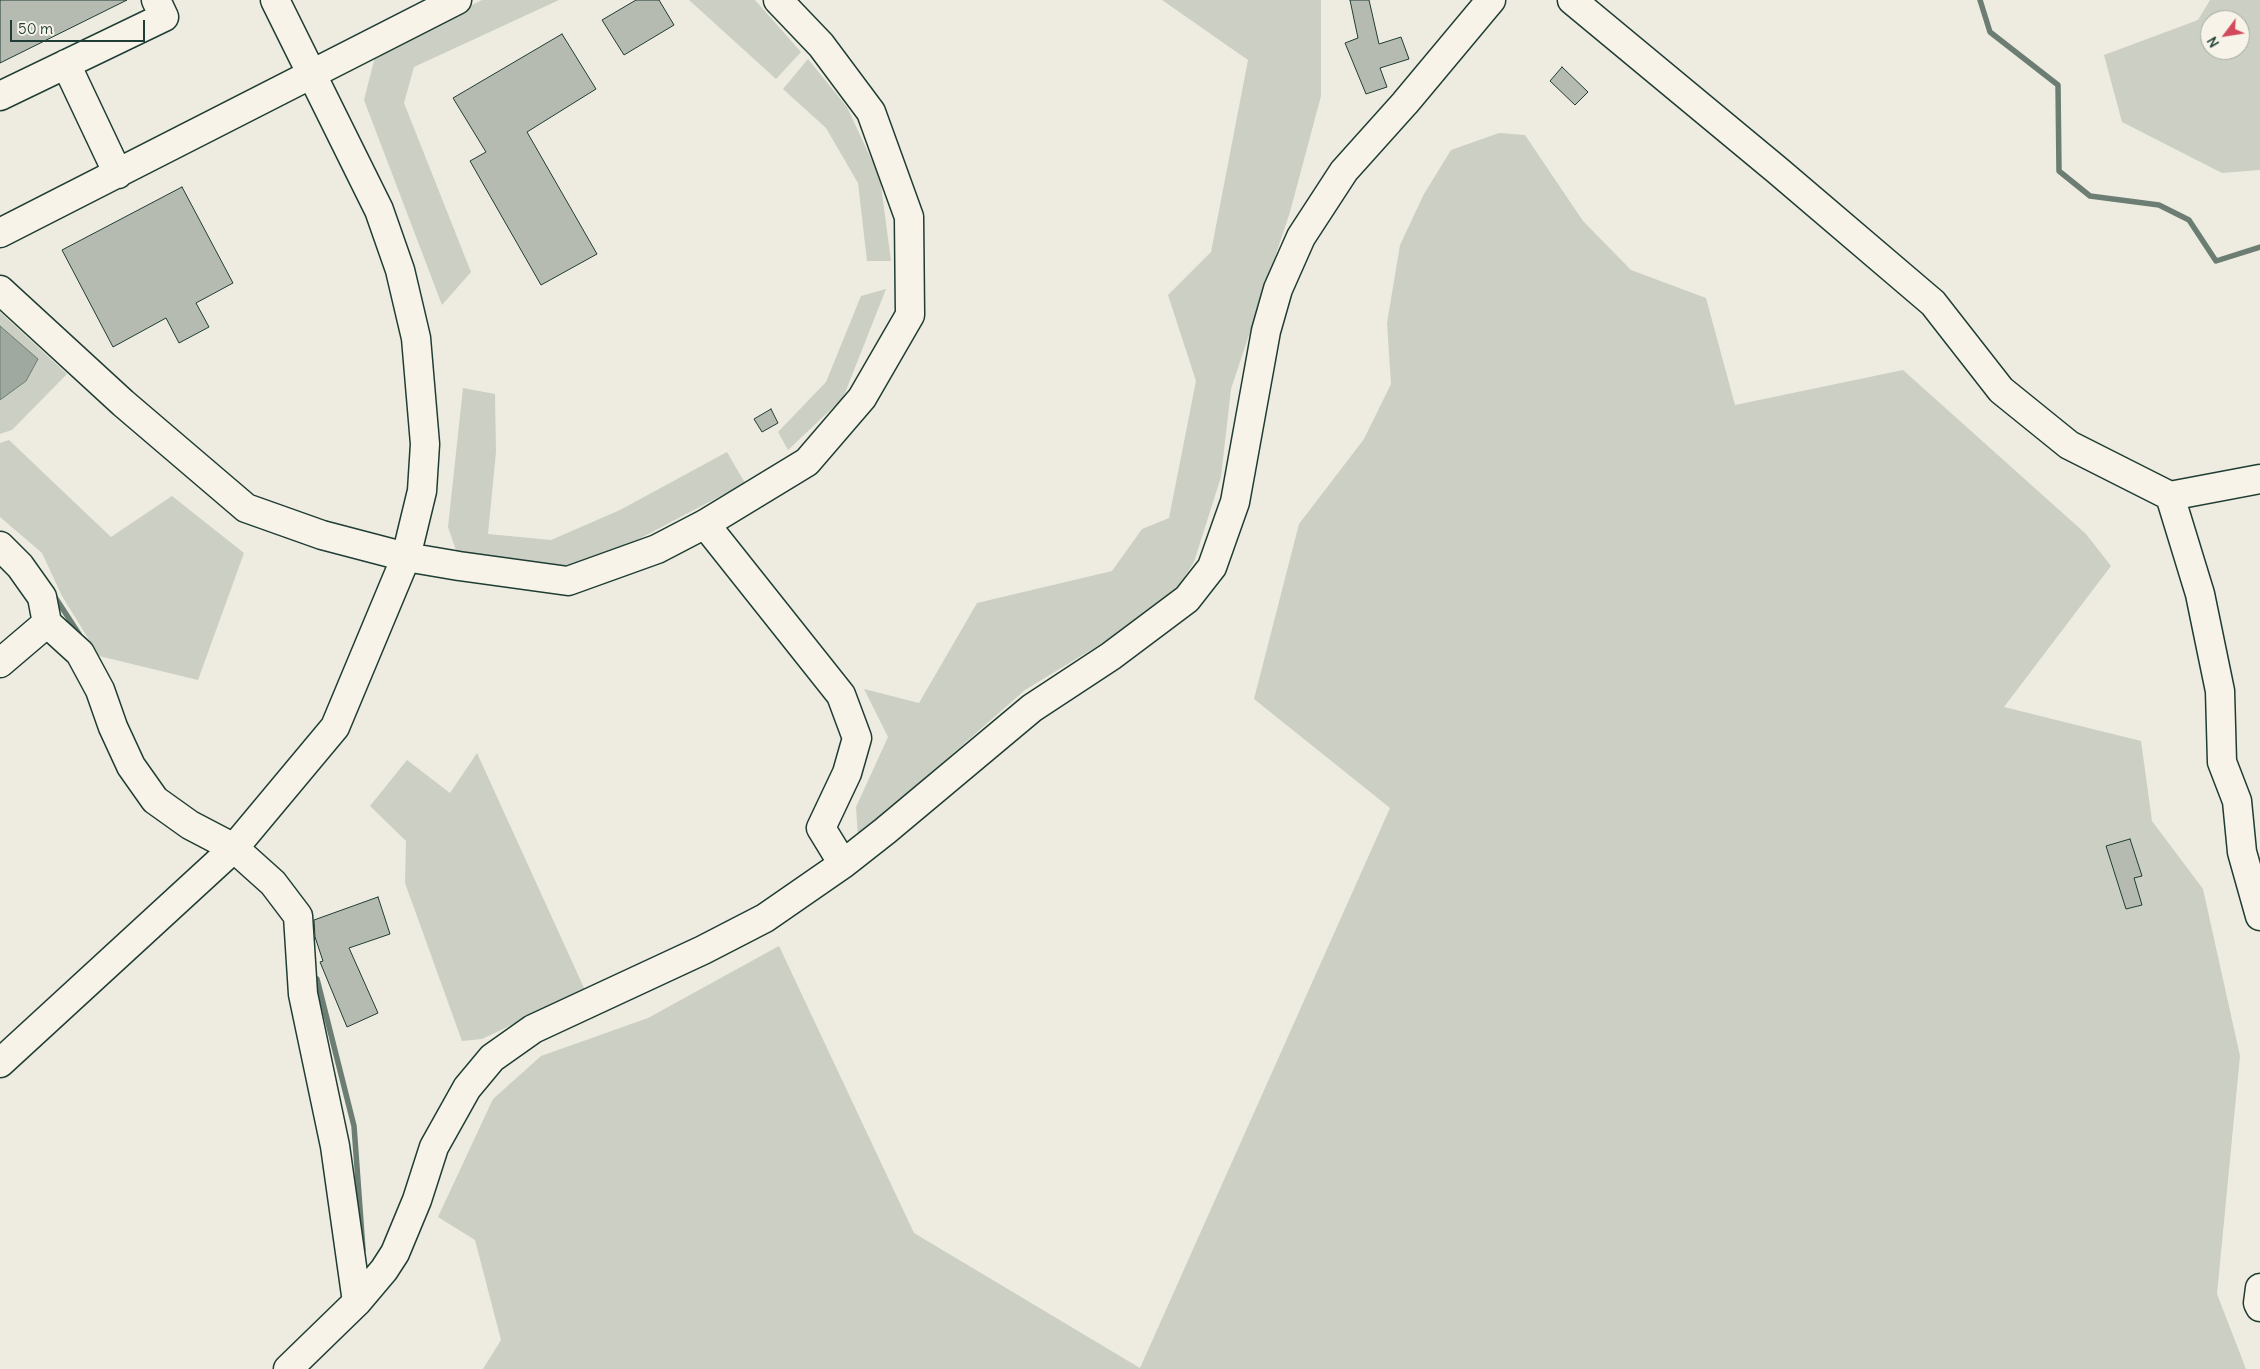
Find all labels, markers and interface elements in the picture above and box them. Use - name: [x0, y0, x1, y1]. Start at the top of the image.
- scale bar: [12, 10, 148, 42]
- north arrow: [2200, 10, 2250, 60]
- text: 50 m: [18, 19, 53, 38]
- text: N: [2203, 33, 2223, 51]

